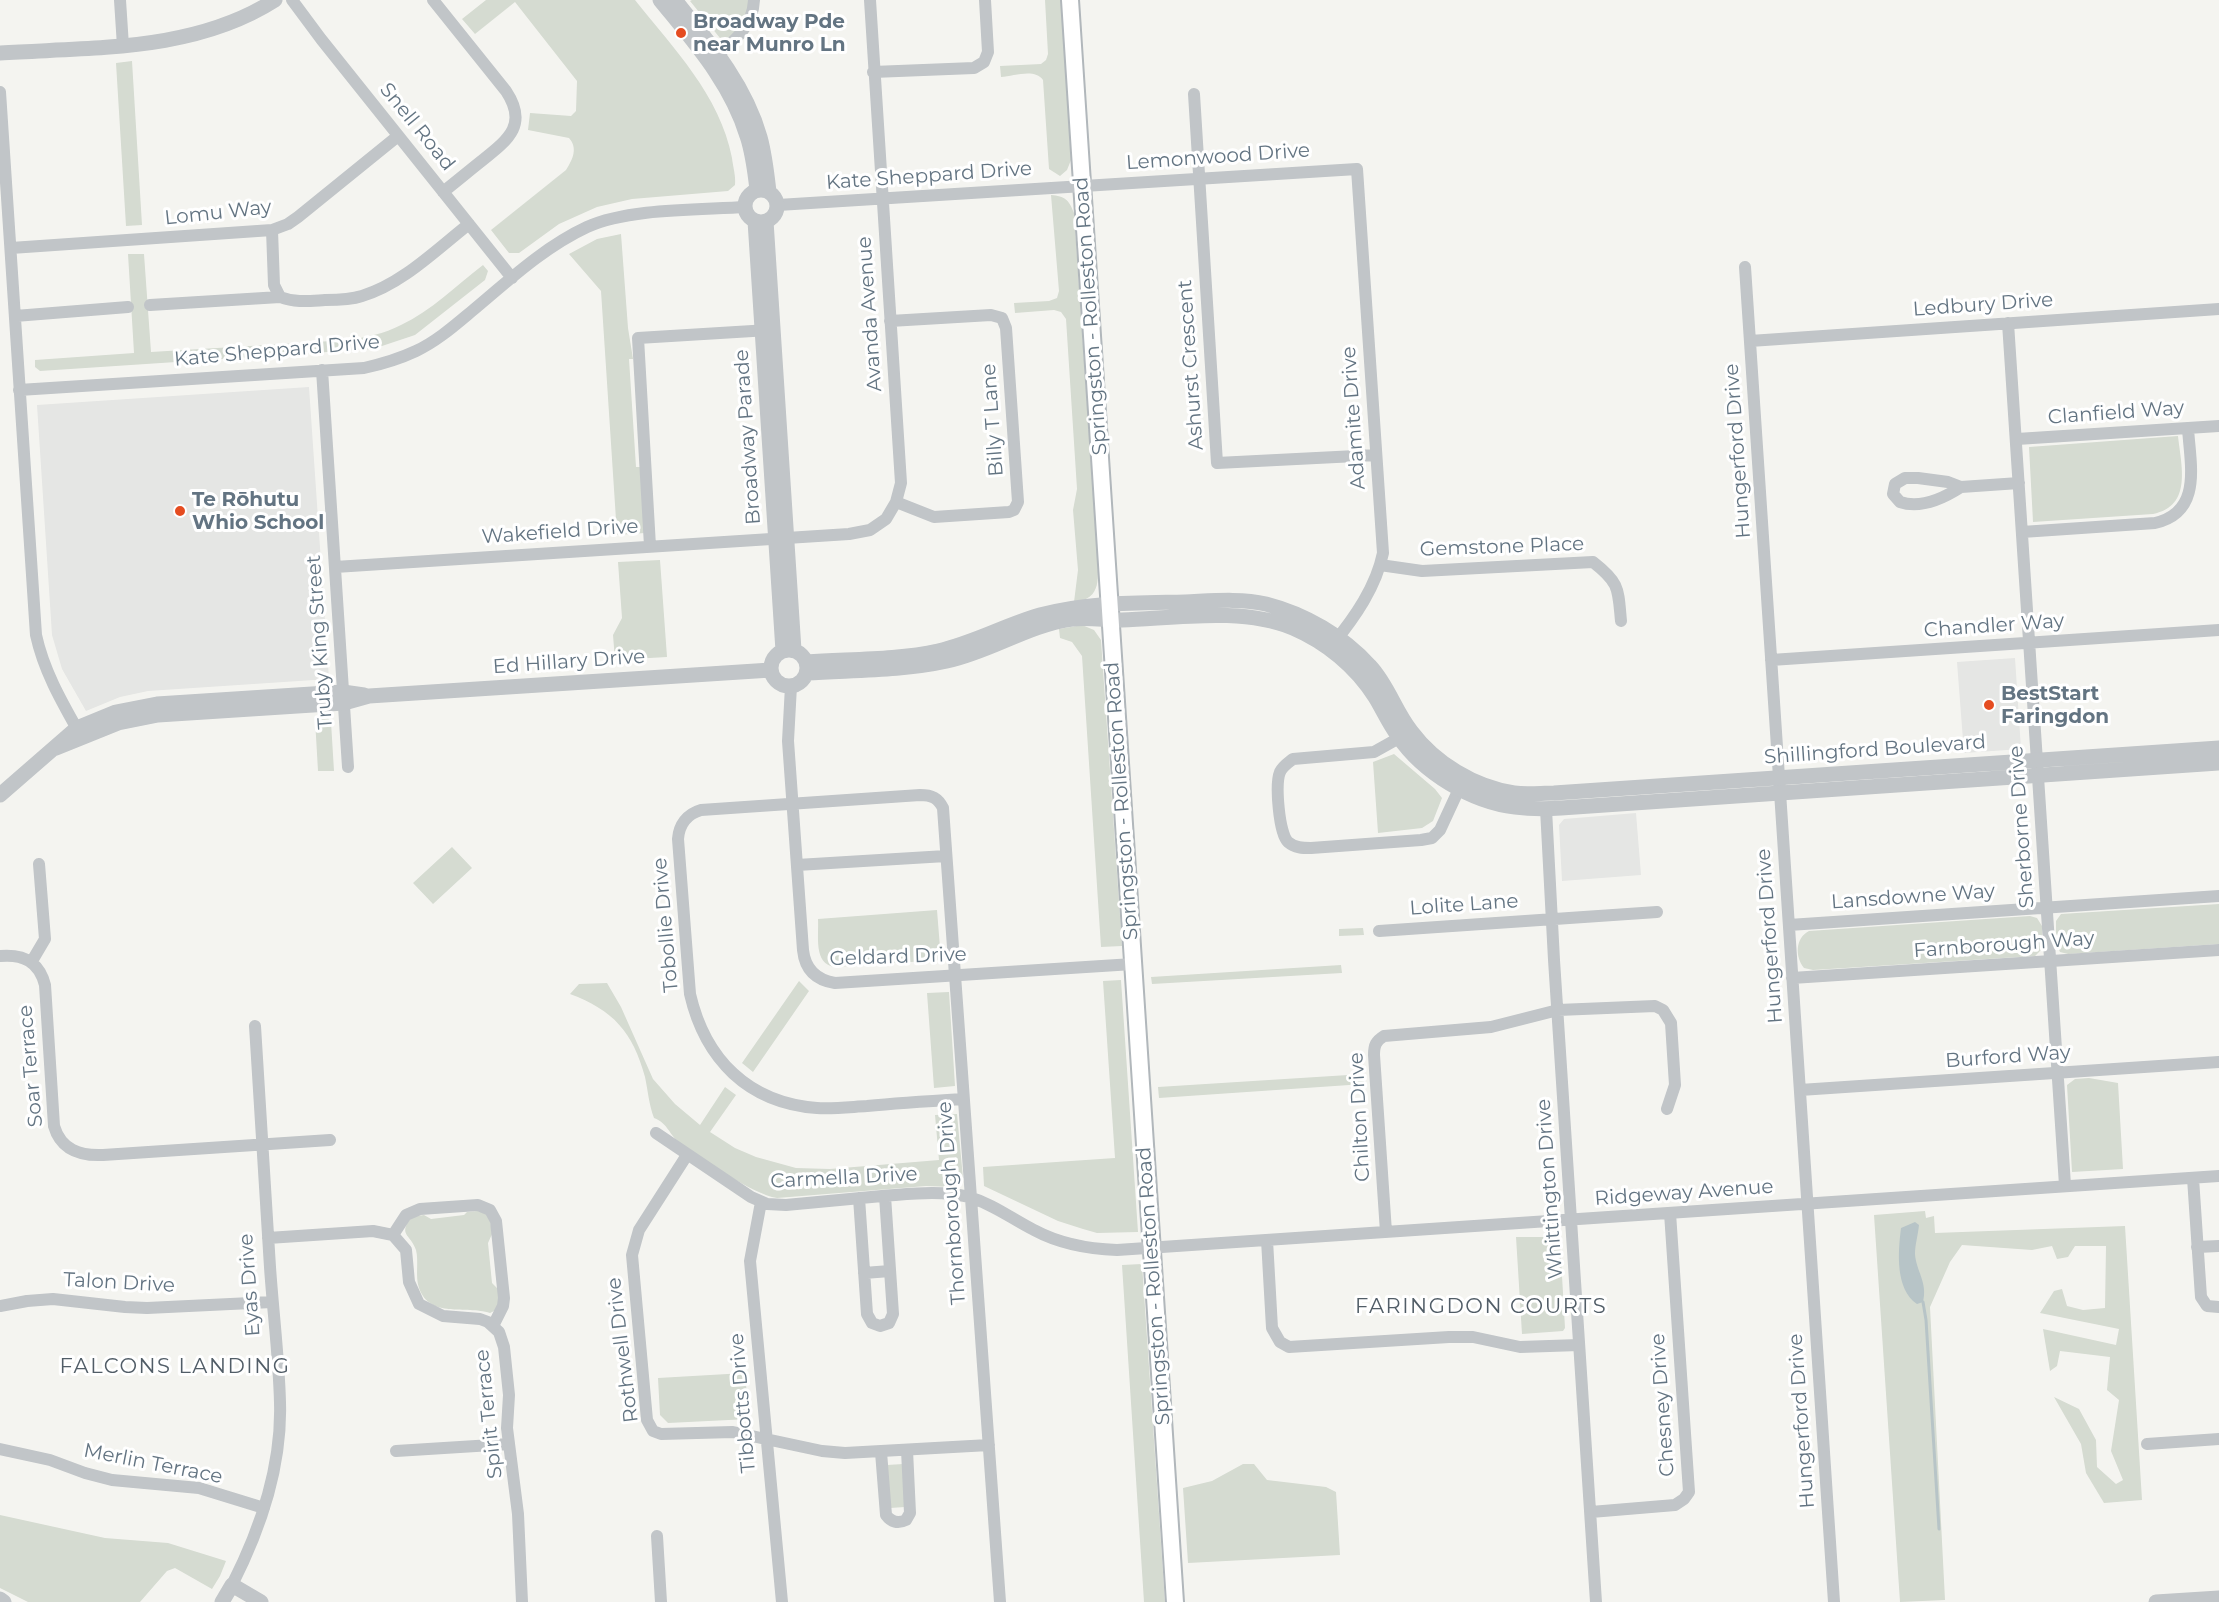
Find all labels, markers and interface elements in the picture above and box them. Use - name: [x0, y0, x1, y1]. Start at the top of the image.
- place label: Broadway Pde near Munro Ln: [693, 10, 846, 57]
- marker: Broadway Pde near Munro Ln: [674, 26, 688, 40]
- street label: Snell Road: [374, 78, 460, 176]
- street label: Lemonwood Drive: [1125, 139, 1311, 175]
- street label: Kate Sheppard Drive: [825, 157, 1033, 195]
- street label: Springston - Rolleston Road: [1069, 176, 1113, 456]
- street label: Lomu Way: [163, 195, 273, 231]
- street label: Avanda Avenue: [853, 236, 887, 392]
- street label: Ashurst Crescent: [1173, 279, 1209, 451]
- street label: Ledbury Drive: [1912, 288, 2054, 322]
- street label: Kate Sheppard Drive: [173, 330, 381, 372]
- street label: Adamite Drive: [1337, 346, 1371, 490]
- street label: Broadway Parade: [730, 348, 766, 526]
- street label: Billy T Lane: [977, 363, 1009, 477]
- street label: Hungerford Drive: [1720, 363, 1756, 539]
- street label: Clanfield Way: [2047, 396, 2185, 430]
- place label: Te Rōhutu Whio School: [192, 488, 324, 535]
- marker: Te Rōhutu Whio School: [173, 504, 187, 518]
- street label: Wakefield Drive: [481, 515, 639, 549]
- street label: Gemstone Place: [1419, 532, 1585, 562]
- street label: Truby King Street: [302, 554, 338, 730]
- street label: Chandler Way: [1923, 609, 2065, 643]
- street label: Ed Hillary Drive: [492, 645, 646, 679]
- street label: Springston - Rolleston Road: [1100, 661, 1144, 941]
- place label: BestStart Faringdon: [2001, 682, 2109, 729]
- marker: BestStart Faringdon: [1982, 698, 1996, 712]
- street label: Shillingford Boulevard: [1763, 730, 1987, 770]
- street label: Sherborne Drive: [2004, 745, 2040, 909]
- street label: Hungerford Drive: [1752, 848, 1788, 1024]
- street label: Tobollie Drive: [648, 857, 684, 993]
- street label: Lansdowne Way: [1830, 879, 1996, 915]
- street label: Lolite Lane: [1409, 889, 1519, 921]
- street label: Farnborough Way: [1913, 927, 2095, 963]
- street label: Geldard Drive: [829, 943, 967, 971]
- street label: Soar Terrace: [14, 1004, 48, 1128]
- street label: Burford Way: [1945, 1041, 2071, 1073]
- street label: Chilton Drive: [1345, 1052, 1375, 1182]
- street label: Whittington Drive: [1532, 1098, 1568, 1280]
- street label: Thornborough Drive: [933, 1101, 971, 1305]
- street label: Springston - Rolleston Road: [1132, 1146, 1176, 1426]
- street label: Carmella Drive: [770, 1162, 918, 1194]
- street label: Ridgeway Avenue: [1594, 1175, 1774, 1211]
- street label: Eyas Drive: [234, 1233, 266, 1337]
- street label: Talon Drive: [63, 1268, 175, 1298]
- street label: Rothwell Drive: [602, 1276, 644, 1424]
- district label: FARINGDON COURTS: [1355, 1294, 1607, 1320]
- street label: Tibbotts Drive: [725, 1332, 761, 1474]
- street label: Chesney Drive: [1646, 1333, 1680, 1477]
- street label: Hungerford Drive: [1784, 1333, 1820, 1509]
- street label: Spirit Terrace: [470, 1348, 508, 1480]
- district label: FALCONS LANDING: [60, 1354, 290, 1380]
- street label: Merlin Terrace: [81, 1439, 225, 1489]

